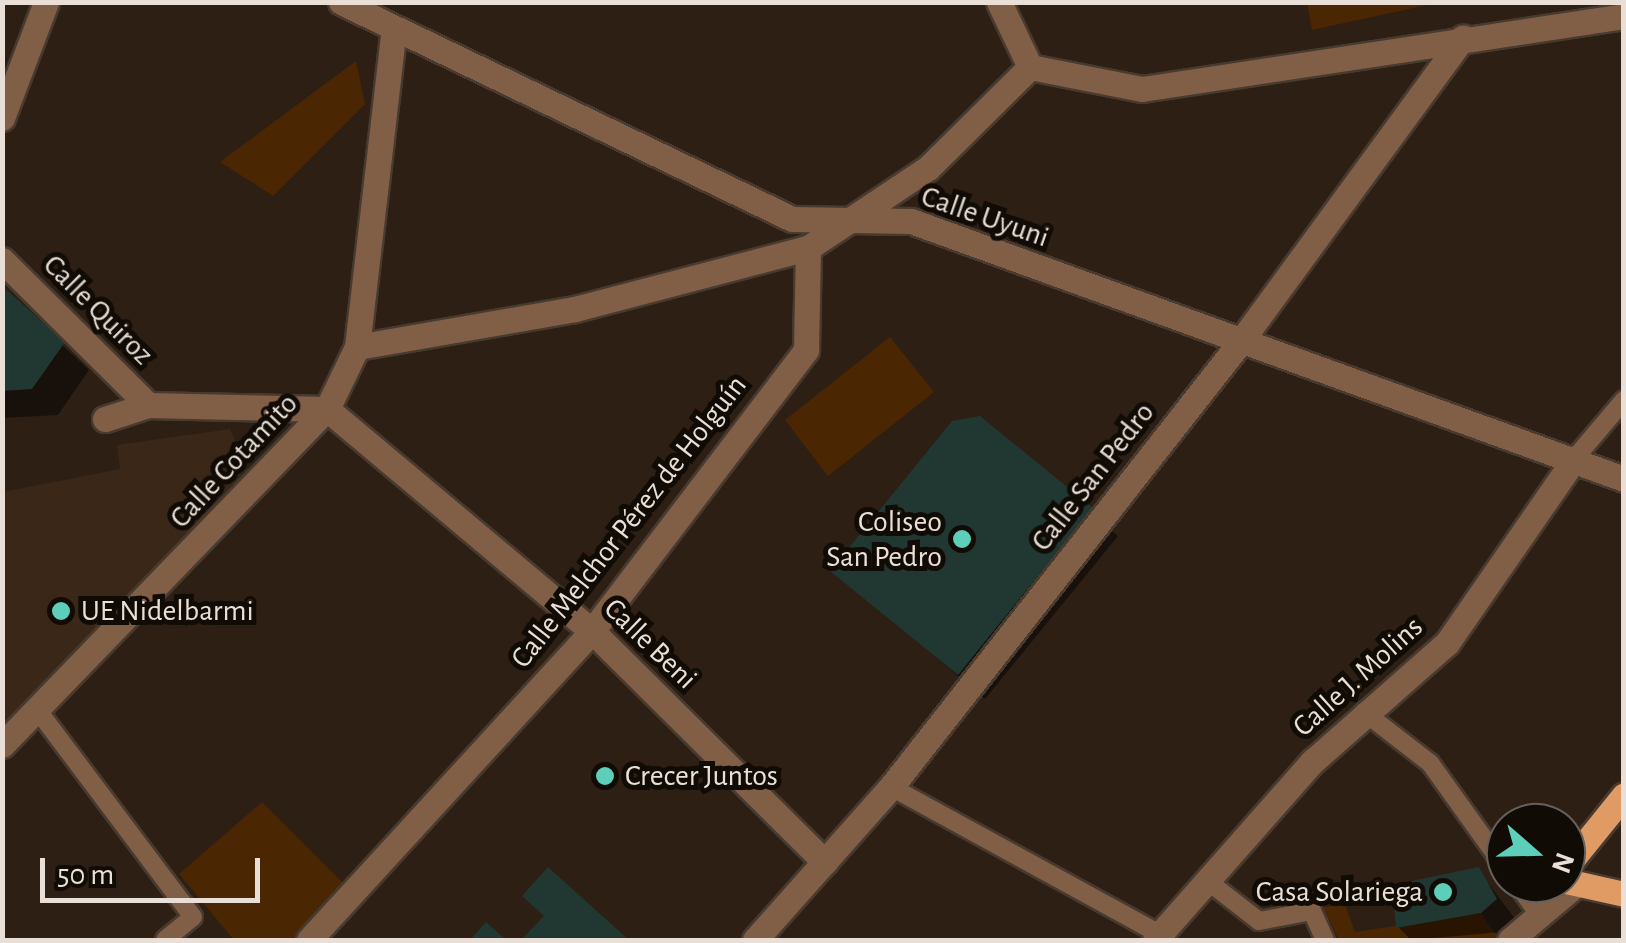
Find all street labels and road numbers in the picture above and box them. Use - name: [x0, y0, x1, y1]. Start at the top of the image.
- street label: Calle Uyuni: [917, 178, 1053, 256]
- street label: Calle Quiroz: [35, 247, 161, 373]
- street label: Calle Melchor Pérez de Holguín: [504, 368, 754, 676]
- street label: Calle Cotamito: [163, 386, 305, 536]
- street label: Calle San Pedro: [1024, 396, 1162, 558]
- street label: Calle Beni: [596, 591, 704, 697]
- street label: Calle J. Molins: [1286, 609, 1430, 745]

